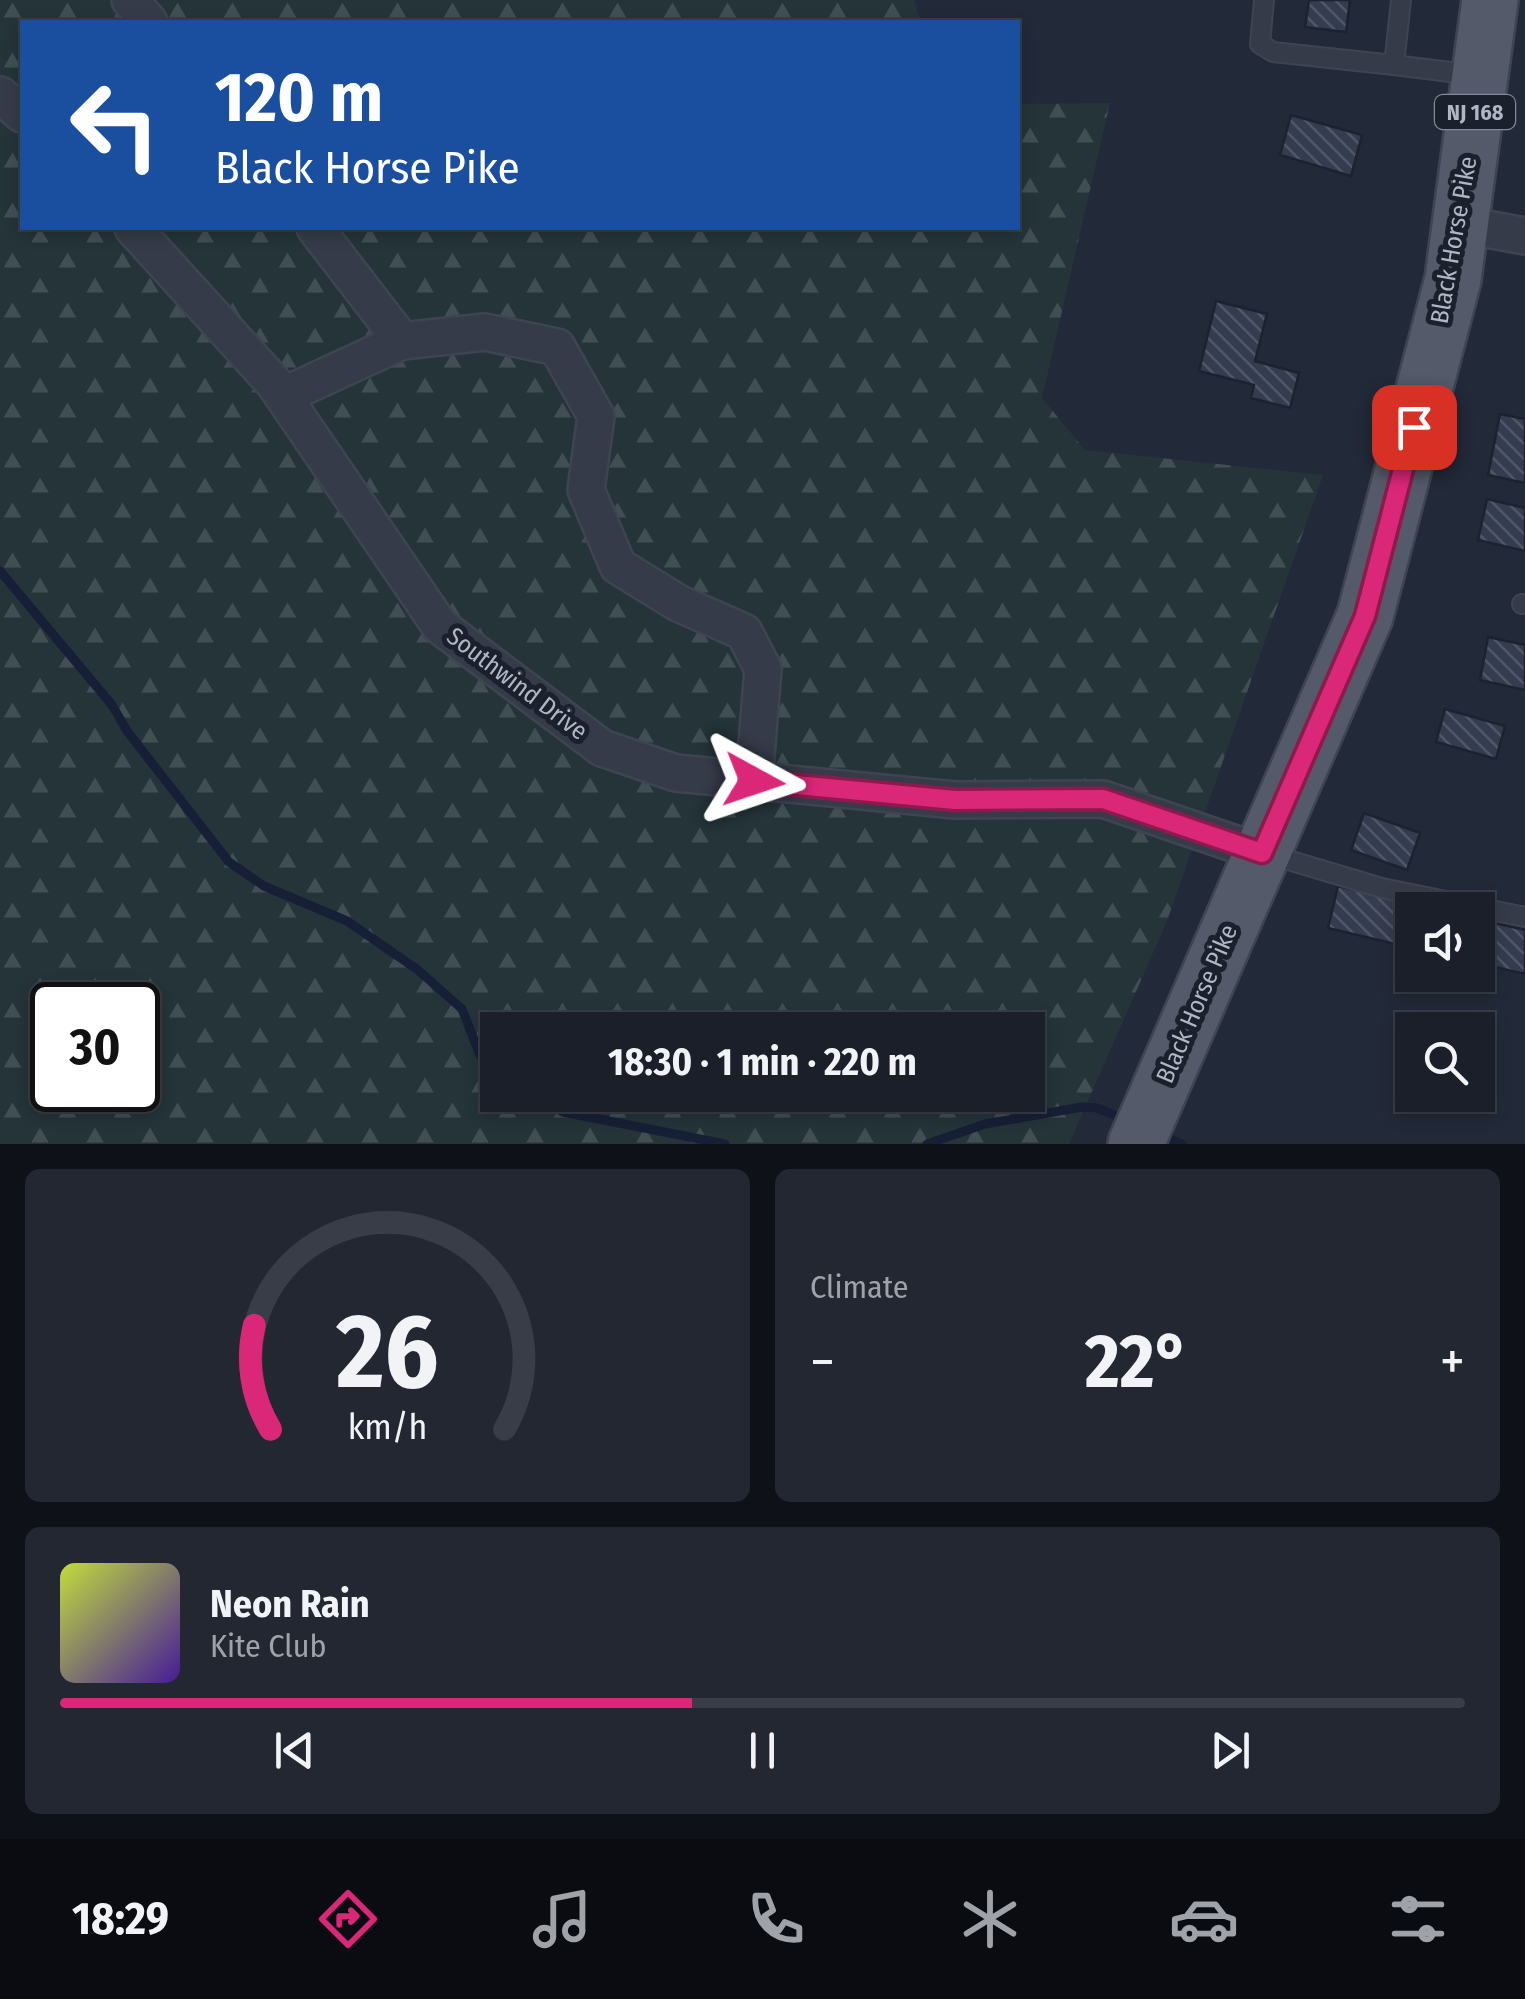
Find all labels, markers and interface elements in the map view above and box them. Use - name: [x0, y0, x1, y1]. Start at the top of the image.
- text: 120 m: [215, 56, 383, 140]
- icon: left: [50, 60, 180, 190]
- road number: NJ 168: [1435, 95, 1515, 129]
- text: Black Horse Pike: [215, 141, 520, 195]
- street label: Black Horse Pike: [1425, 154, 1483, 326]
- pin: [1372, 385, 1457, 470]
- icon: arrive: [1387, 400, 1442, 455]
- street label: Southwind Drive: [441, 621, 593, 747]
- position arrow: [702, 729, 806, 833]
- map controls: [1395, 892, 1495, 1112]
- button: sound: [1395, 892, 1495, 992]
- street label: Black Horse Pike: [1150, 920, 1244, 1088]
- speed limit sign: 30: [30, 982, 160, 1112]
- button: search: [1395, 1012, 1495, 1112]
- text: 18:30 · 1 min · 220 m: [608, 1039, 917, 1085]
- text: Climate: [810, 1268, 909, 1306]
- text: 26: [335, 1290, 439, 1415]
- text: 22°: [1085, 1317, 1190, 1407]
- text: −: [810, 1329, 835, 1395]
- text: +: [1440, 1329, 1465, 1395]
- text: km/h: [348, 1406, 427, 1448]
- text: Neon Rain: [210, 1581, 370, 1627]
- text: Kite Club: [210, 1627, 326, 1665]
- icon: previous: [267, 1723, 322, 1778]
- icon: pause: [735, 1723, 790, 1778]
- icon: next: [1203, 1723, 1258, 1778]
- icon: directions: [313, 1884, 383, 1954]
- icon: music: [527, 1884, 597, 1954]
- icon: phone: [741, 1884, 811, 1954]
- icon: climate: [955, 1884, 1025, 1954]
- icon: car: [1169, 1884, 1239, 1954]
- icon: filters: [1383, 1884, 1453, 1954]
- text: 18:29: [72, 1892, 169, 1946]

